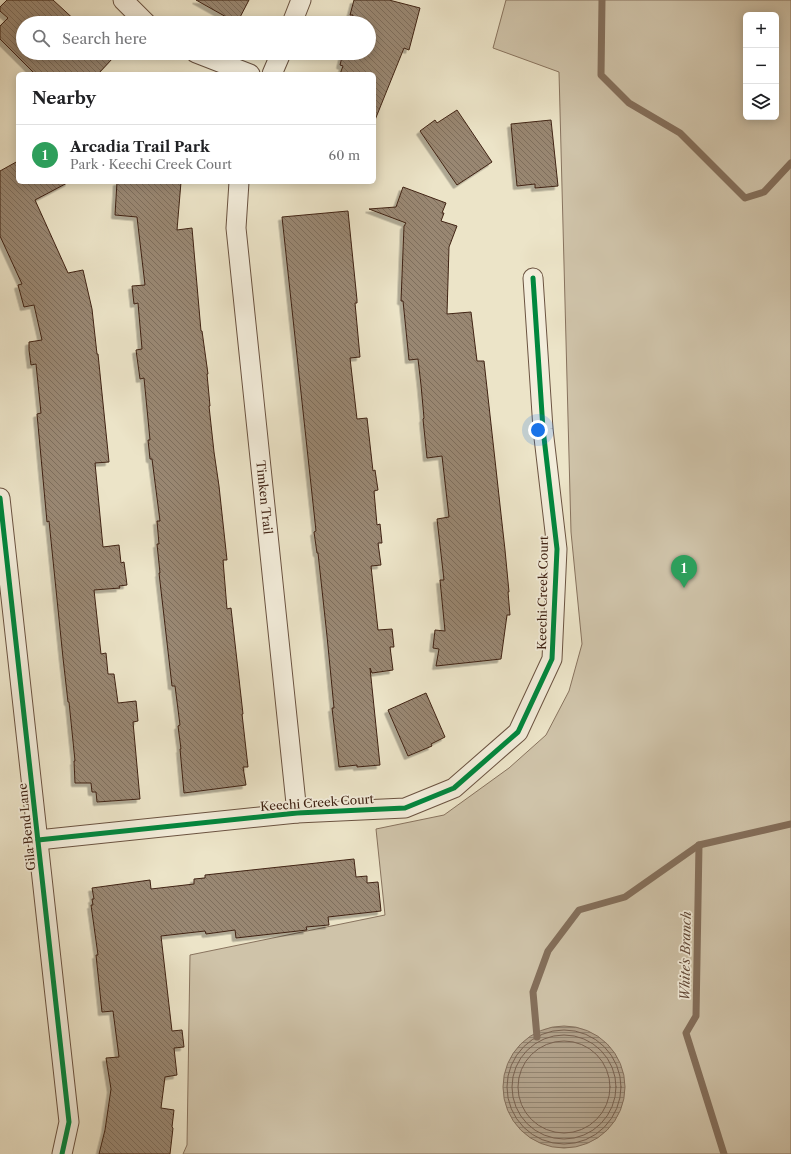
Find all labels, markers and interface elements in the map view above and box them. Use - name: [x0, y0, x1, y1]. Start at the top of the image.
- map controls: [743, 12, 779, 120]
- button: +: [743, 12, 779, 48]
- search box: [16, 16, 376, 60]
- icon: search: [30, 27, 52, 49]
- text: Search here: [62, 29, 147, 48]
- button: −: [743, 48, 779, 84]
- button: layers: [743, 84, 779, 120]
- text: Nearby: [32, 88, 96, 108]
- text: Arcadia Trail Park: [70, 137, 210, 156]
- text: 1: [42, 147, 48, 163]
- text: 60 m: [329, 147, 360, 163]
- text: Park · Keechi Creek Court: [70, 156, 232, 172]
- your location: [528, 420, 548, 440]
- street label: Timken Trail: [253, 460, 276, 535]
- street label: Keechi Creek Court: [534, 535, 551, 650]
- pin: 1: [671, 555, 697, 588]
- street label: Gila Bend Lane: [14, 782, 39, 872]
- street label: Keechi Creek Court: [260, 791, 375, 814]
- water label: White's Branch: [676, 911, 694, 1001]

